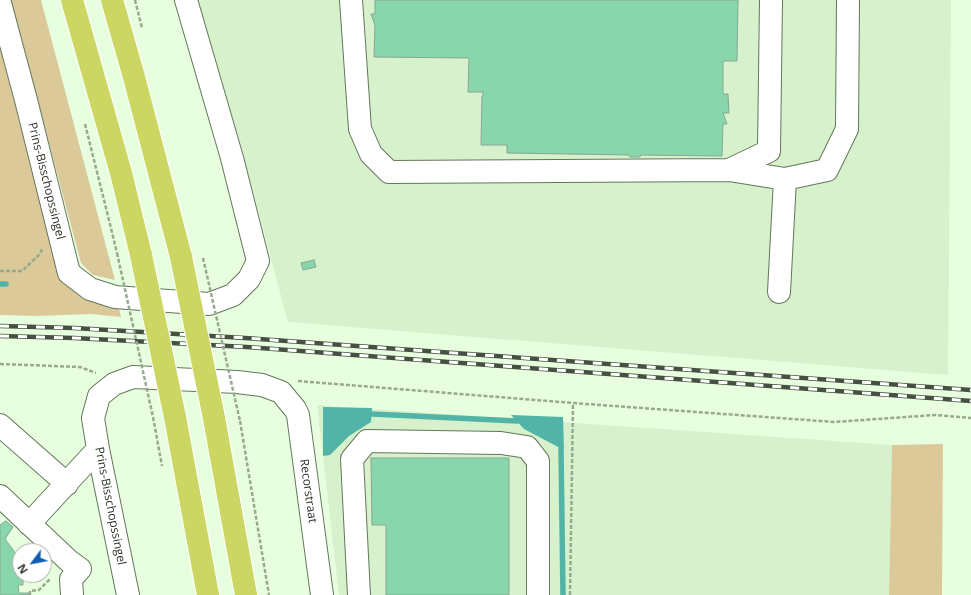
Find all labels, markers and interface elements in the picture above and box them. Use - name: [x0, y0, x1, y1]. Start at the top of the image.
- street label: Prins-Bisschopssingel: [24, 121, 68, 241]
- street label: Prins-Bisschopssingel: [91, 446, 129, 566]
- street label: Recorstraat: [296, 458, 320, 524]
- north arrow: [12, 543, 52, 583]
- text: N: [14, 561, 31, 577]

